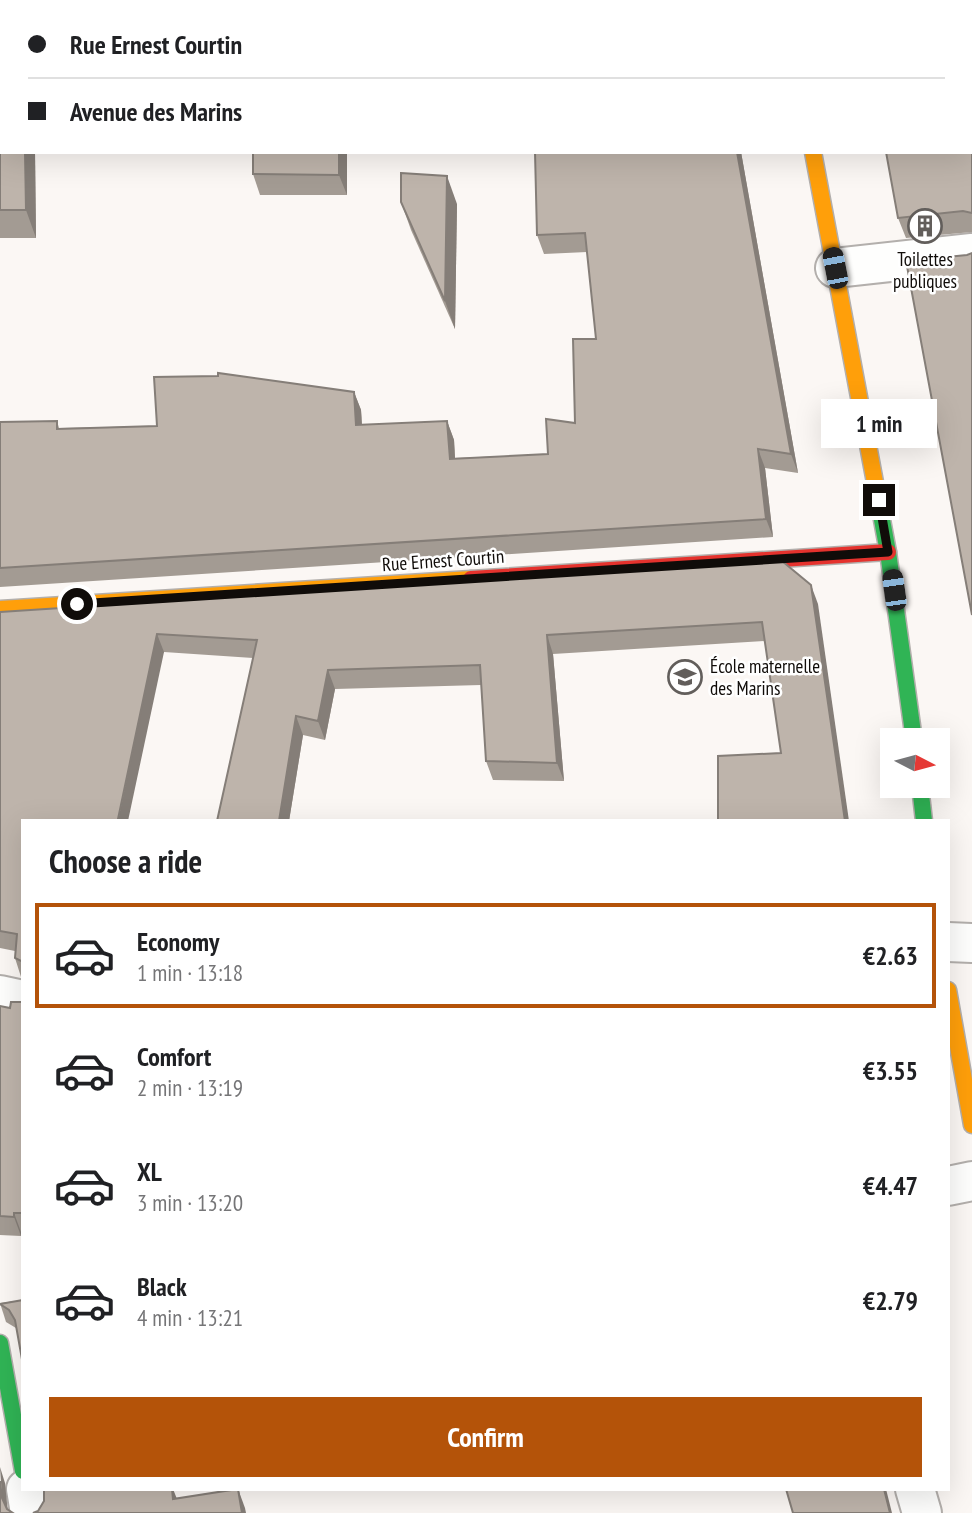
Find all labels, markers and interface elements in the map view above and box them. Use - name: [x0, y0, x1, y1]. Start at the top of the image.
- text: Rue Ernest Courtin: [70, 28, 242, 61]
- text: Avenue des Marins: [70, 95, 242, 128]
- building icon: Toilettes publiques: [906, 207, 944, 245]
- car: [821, 245, 850, 291]
- place label: Toilettes publiques: [893, 247, 957, 293]
- callout: 1 min: [821, 398, 937, 448]
- text: 1 min: [856, 409, 902, 438]
- route end: [863, 484, 895, 516]
- street label: Rue Ernest Courtin: [381, 544, 505, 576]
- car: [881, 568, 908, 612]
- route start: [61, 588, 93, 620]
- place label: École maternelle des Marins: [710, 654, 820, 700]
- school or university icon: École maternelle des Marins: [666, 658, 704, 696]
- north arrow: [880, 728, 950, 798]
- map controls: [880, 728, 950, 798]
- text: Choose a ride: [49, 840, 202, 882]
- icon: car: [53, 924, 116, 987]
- text: Economy: [137, 925, 219, 958]
- text: €2.63: [863, 939, 918, 972]
- text: 1 min · 13:18: [137, 958, 243, 987]
- icon: car: [53, 1039, 116, 1102]
- text: Comfort: [137, 1040, 211, 1073]
- text: €3.55: [863, 1054, 918, 1087]
- text: 2 min · 13:19: [137, 1073, 243, 1102]
- icon: car: [53, 1154, 116, 1217]
- text: XL: [137, 1155, 162, 1188]
- text: €4.47: [863, 1169, 918, 1202]
- text: 3 min · 13:20: [137, 1188, 243, 1217]
- icon: car: [53, 1269, 116, 1332]
- text: Black: [137, 1270, 187, 1303]
- text: €2.79: [863, 1284, 918, 1317]
- text: 4 min · 13:21: [137, 1303, 243, 1332]
- button: Confirm: [49, 1397, 922, 1477]

